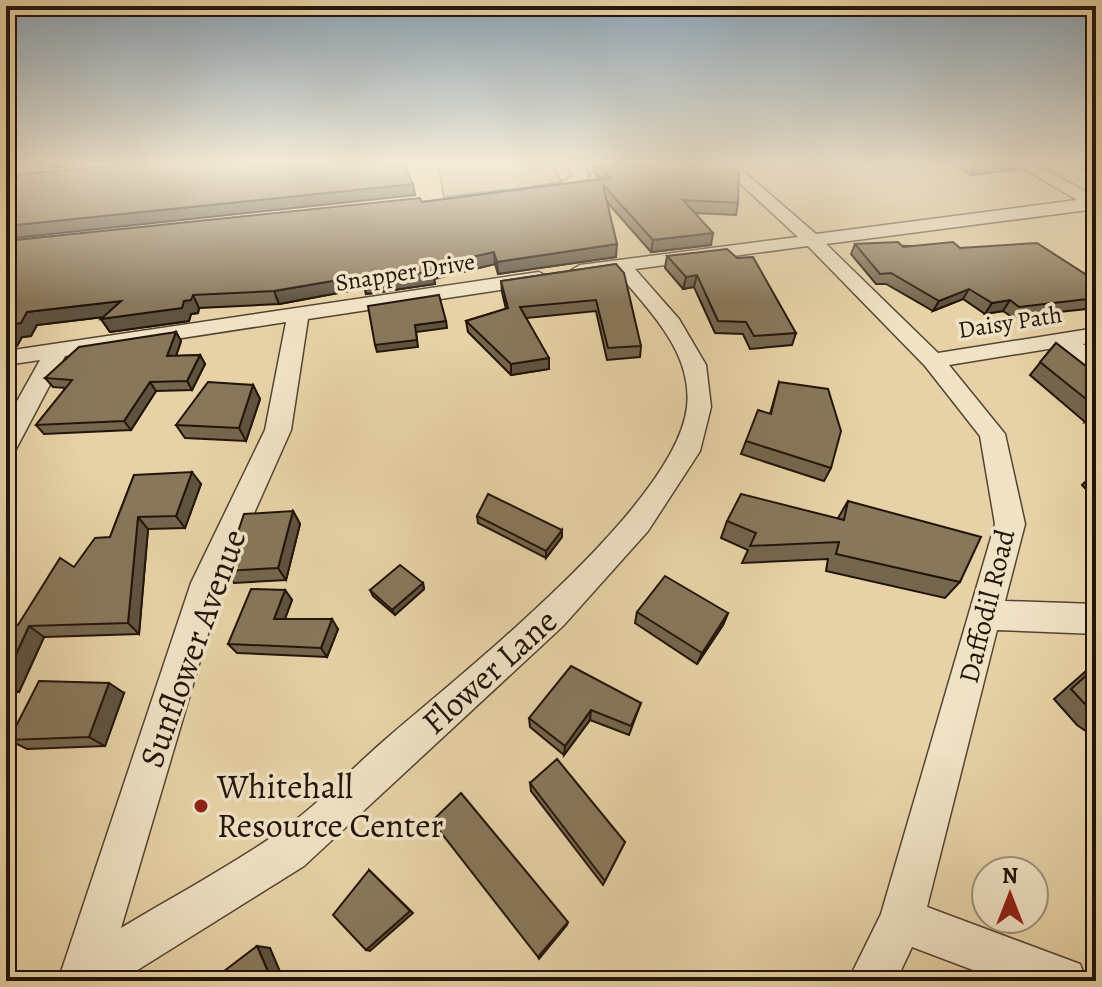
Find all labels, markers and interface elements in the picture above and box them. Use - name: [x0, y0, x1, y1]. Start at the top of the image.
- street label: Snapper Drive: [333, 245, 477, 299]
- street label: Daisy Path: [956, 298, 1064, 346]
- street label: Sunflower Avenue: [128, 522, 257, 774]
- street label: Daffodil Road: [949, 524, 1025, 687]
- street label: Flower Lane: [411, 598, 567, 745]
- place label: Whitehall Resource Center: [216, 763, 443, 849]
- marker: Whitehall Resource Center: [192, 797, 210, 815]
- north arrow: [970, 855, 1050, 935]
- text: N: [1002, 861, 1018, 891]

